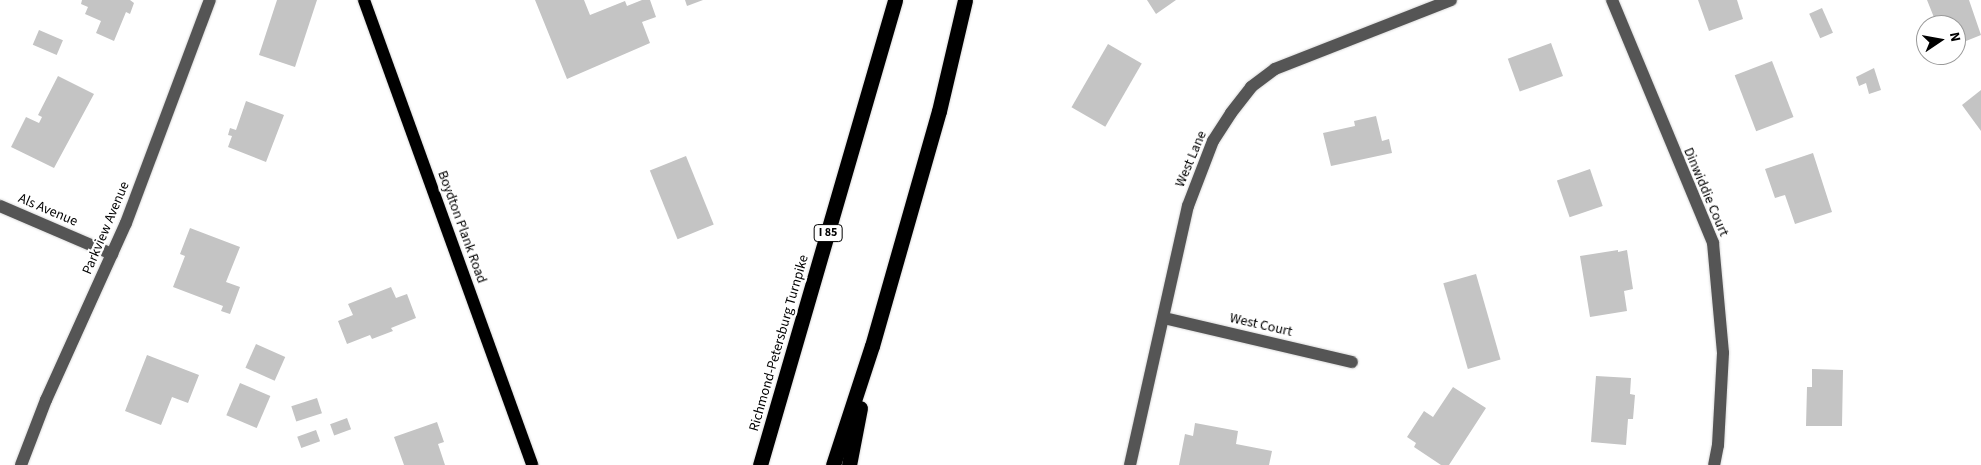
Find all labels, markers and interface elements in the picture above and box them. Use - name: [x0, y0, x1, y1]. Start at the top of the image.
- north arrow: [1916, 15, 1966, 65]
- text: N: [1944, 30, 1965, 44]
- street label: West Lane: [1172, 128, 1210, 190]
- street label: Dinwiddie Court: [1680, 145, 1732, 239]
- street label: Boydton Plank Road: [434, 168, 490, 286]
- street label: Parkview Avenue: [79, 179, 133, 277]
- street label: Als Avenue: [16, 190, 80, 230]
- road number: I 85: [813, 224, 843, 242]
- street label: Richmond-Petersburg Turnpike: [746, 253, 812, 433]
- street label: West Court: [1228, 310, 1294, 340]

